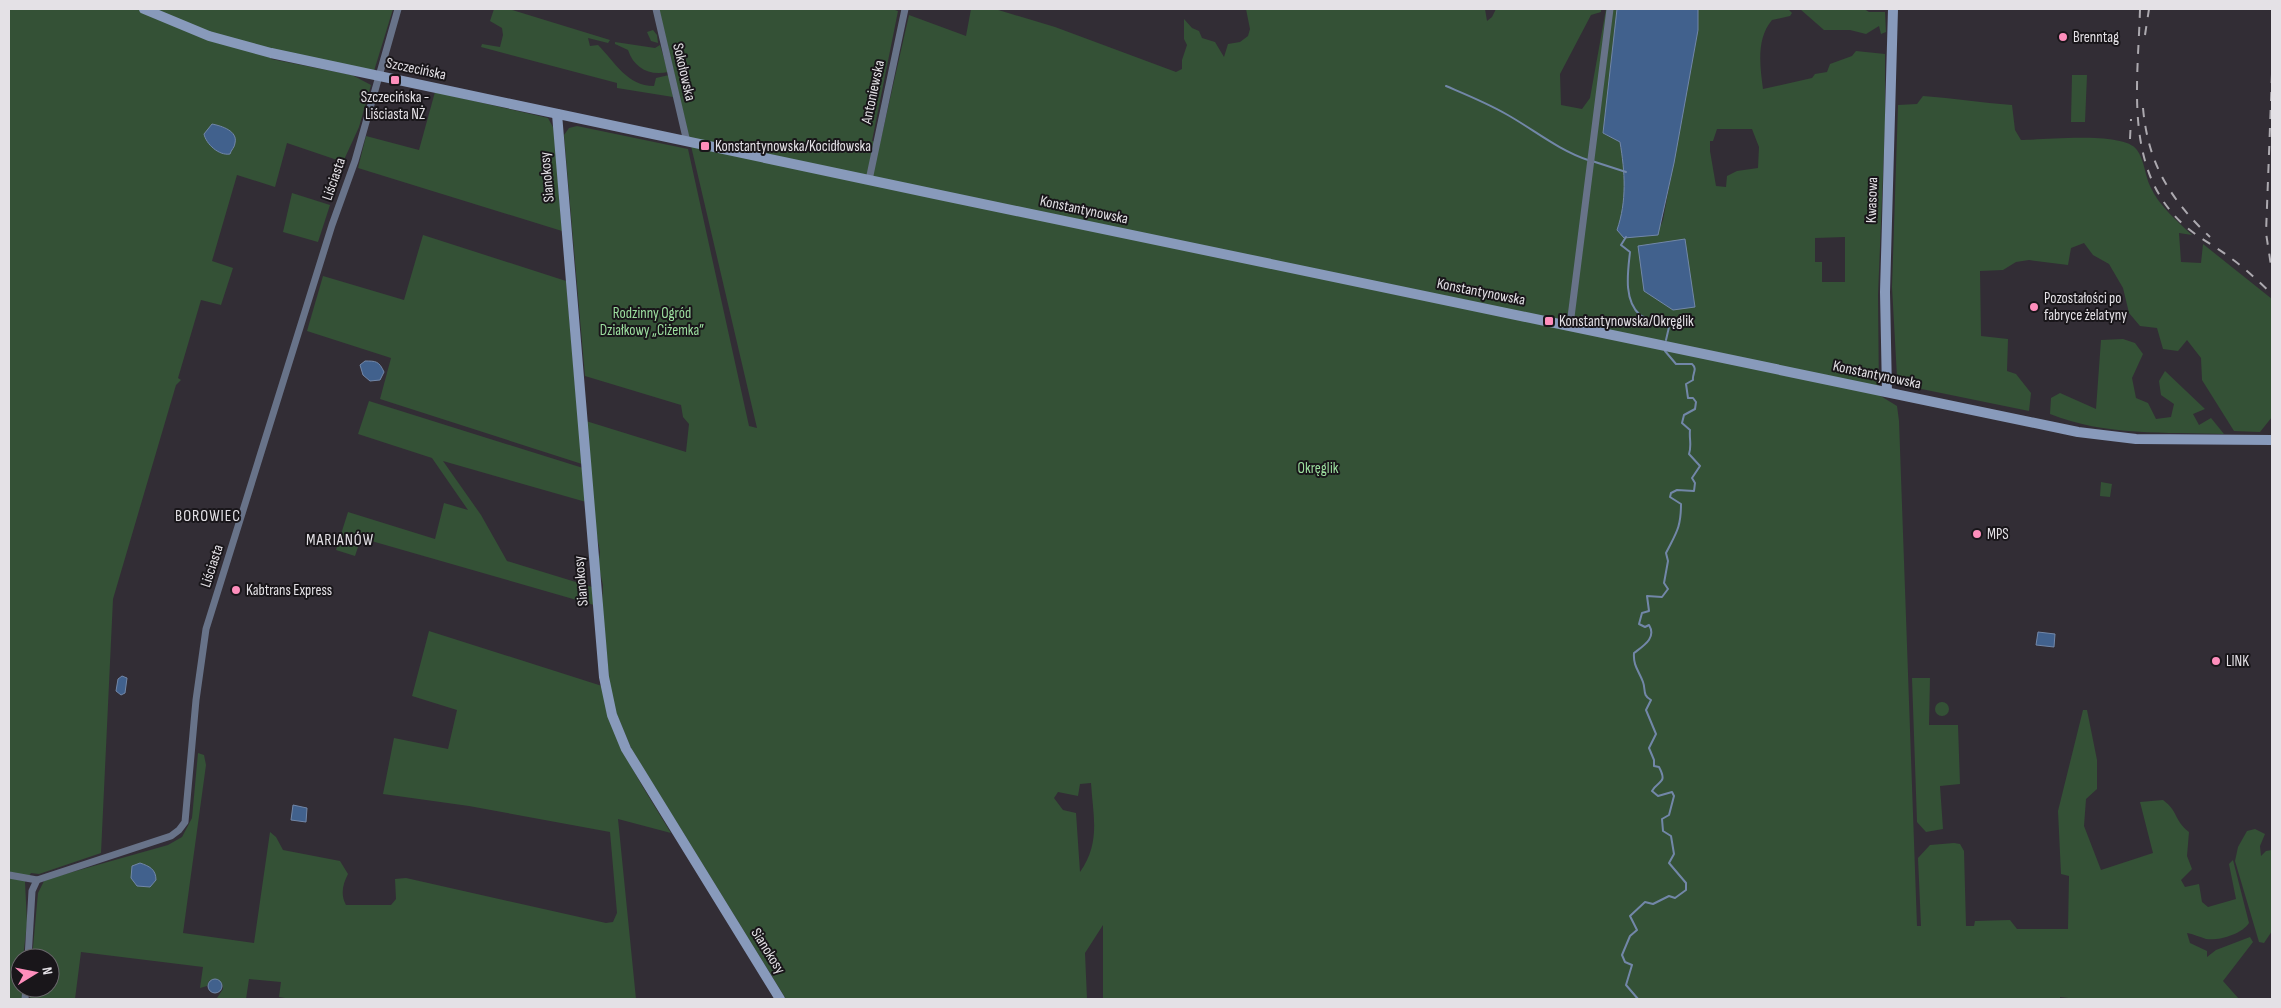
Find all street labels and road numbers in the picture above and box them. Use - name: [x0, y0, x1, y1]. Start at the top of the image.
- street label: Sokołowska: [668, 41, 700, 103]
- street label: Szczecińska: [384, 53, 448, 85]
- street label: Antoniewska: [857, 58, 889, 126]
- street label: Sianokosy: [535, 151, 559, 203]
- street label: Liściasta: [318, 155, 350, 203]
- street label: Kwasowa: [1862, 176, 1882, 223]
- street label: Konstantynowska: [1038, 191, 1130, 229]
- street label: Konstantynowska: [1435, 274, 1527, 310]
- street label: Konstantynowska: [1831, 356, 1923, 394]
- street label: Liściasta: [196, 542, 228, 590]
- street label: Sianokosy: [569, 555, 593, 607]
- street label: Sianokosy: [747, 925, 790, 978]

